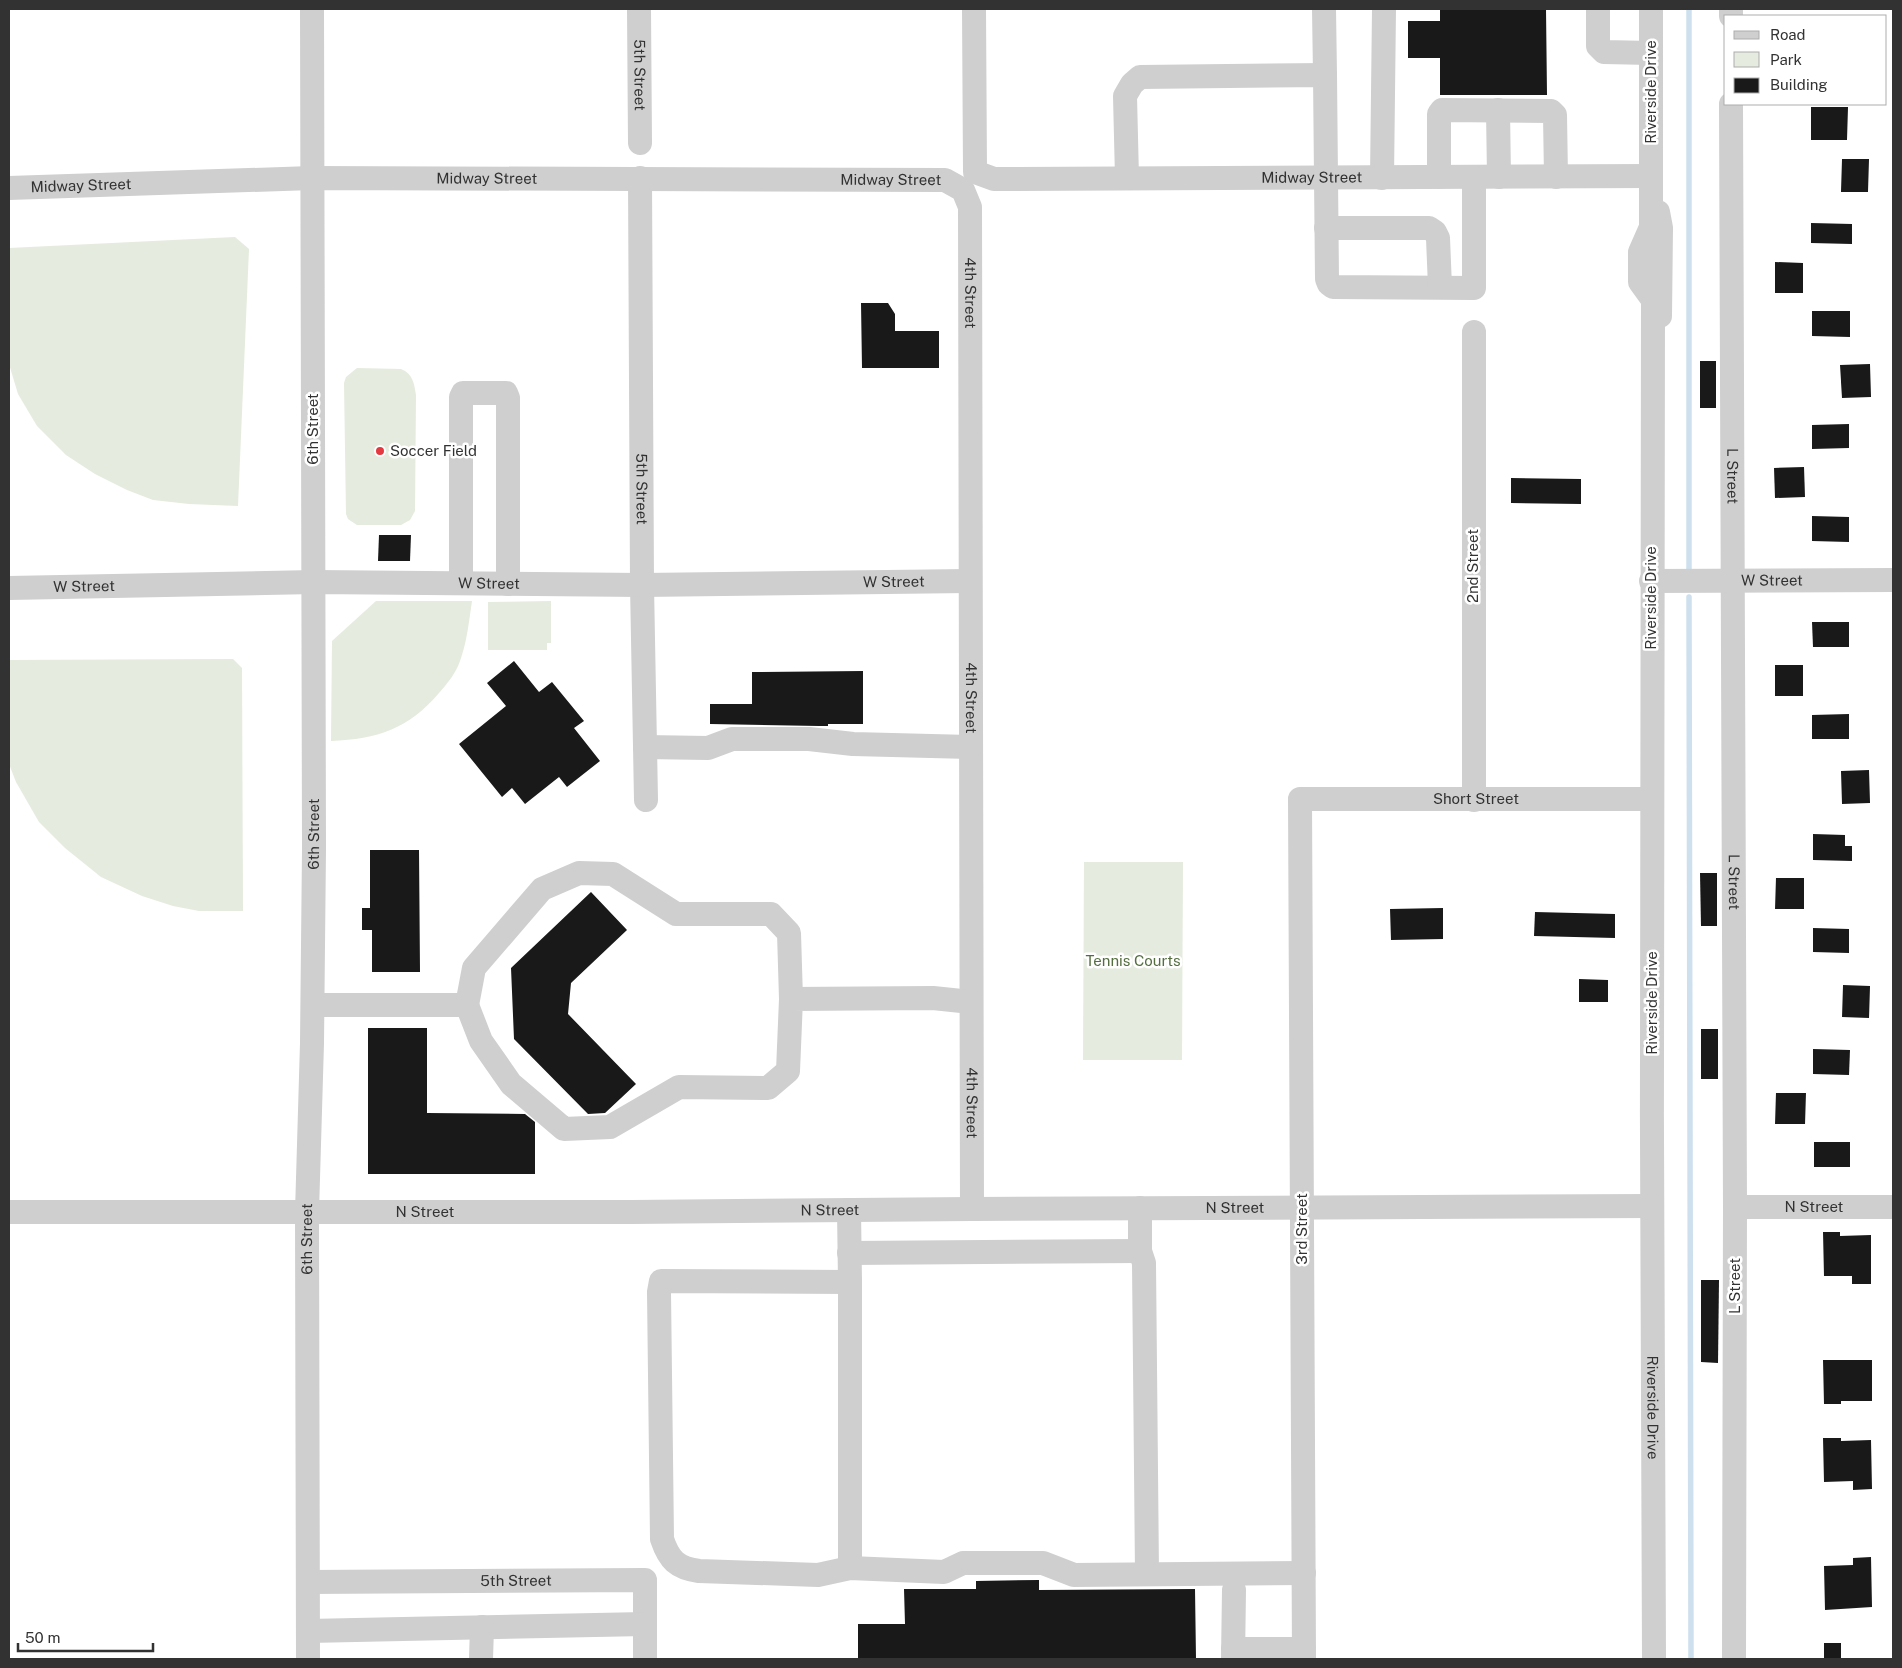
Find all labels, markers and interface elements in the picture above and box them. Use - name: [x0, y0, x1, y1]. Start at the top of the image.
- legend: [1724, 15, 1887, 105]
- text: Road: [1770, 26, 1806, 43]
- street label: 5th Street: [631, 39, 649, 111]
- street label: Riverside Drive: [1642, 40, 1659, 144]
- text: Park: [1770, 51, 1802, 68]
- text: Building: [1770, 76, 1828, 93]
- street label: Midway Street: [1261, 168, 1362, 186]
- street label: Midway Street: [436, 169, 538, 187]
- street label: Midway Street: [840, 171, 942, 188]
- street label: Midway Street: [30, 175, 132, 195]
- street label: 4th Street: [962, 257, 979, 329]
- street label: 6th Street: [304, 393, 321, 465]
- place label: Soccer Field: [390, 442, 477, 459]
- marker: Soccer Field: [374, 445, 386, 457]
- street label: L Street: [1724, 448, 1741, 504]
- street label: 5th Street: [633, 453, 651, 525]
- street label: 2nd Street: [1464, 529, 1481, 603]
- street label: Riverside Drive: [1642, 546, 1659, 650]
- street label: W Street: [1741, 571, 1803, 589]
- street label: W Street: [863, 573, 925, 590]
- street label: W Street: [458, 574, 520, 592]
- street label: W Street: [53, 577, 115, 595]
- street label: 4th Street: [963, 662, 980, 734]
- street label: Short Street: [1433, 790, 1519, 807]
- street label: 6th Street: [305, 798, 322, 870]
- street label: L Street: [1726, 854, 1743, 910]
- street label: Riverside Drive: [1643, 951, 1660, 1055]
- park label: Tennis Courts: [1085, 952, 1181, 969]
- street label: 4th Street: [964, 1067, 981, 1139]
- street label: 3rd Street: [1293, 1193, 1310, 1265]
- street label: N Street: [1785, 1198, 1844, 1215]
- street label: N Street: [1206, 1199, 1265, 1216]
- street label: N Street: [801, 1201, 860, 1219]
- street label: 6th Street: [298, 1203, 315, 1275]
- street label: N Street: [396, 1203, 455, 1220]
- street label: L Street: [1726, 1258, 1743, 1314]
- street label: Riverside Drive: [1644, 1356, 1662, 1459]
- street label: 5th Street: [480, 1572, 552, 1589]
- scale bar: [18, 1620, 152, 1652]
- text: 50 m: [25, 1629, 60, 1646]

